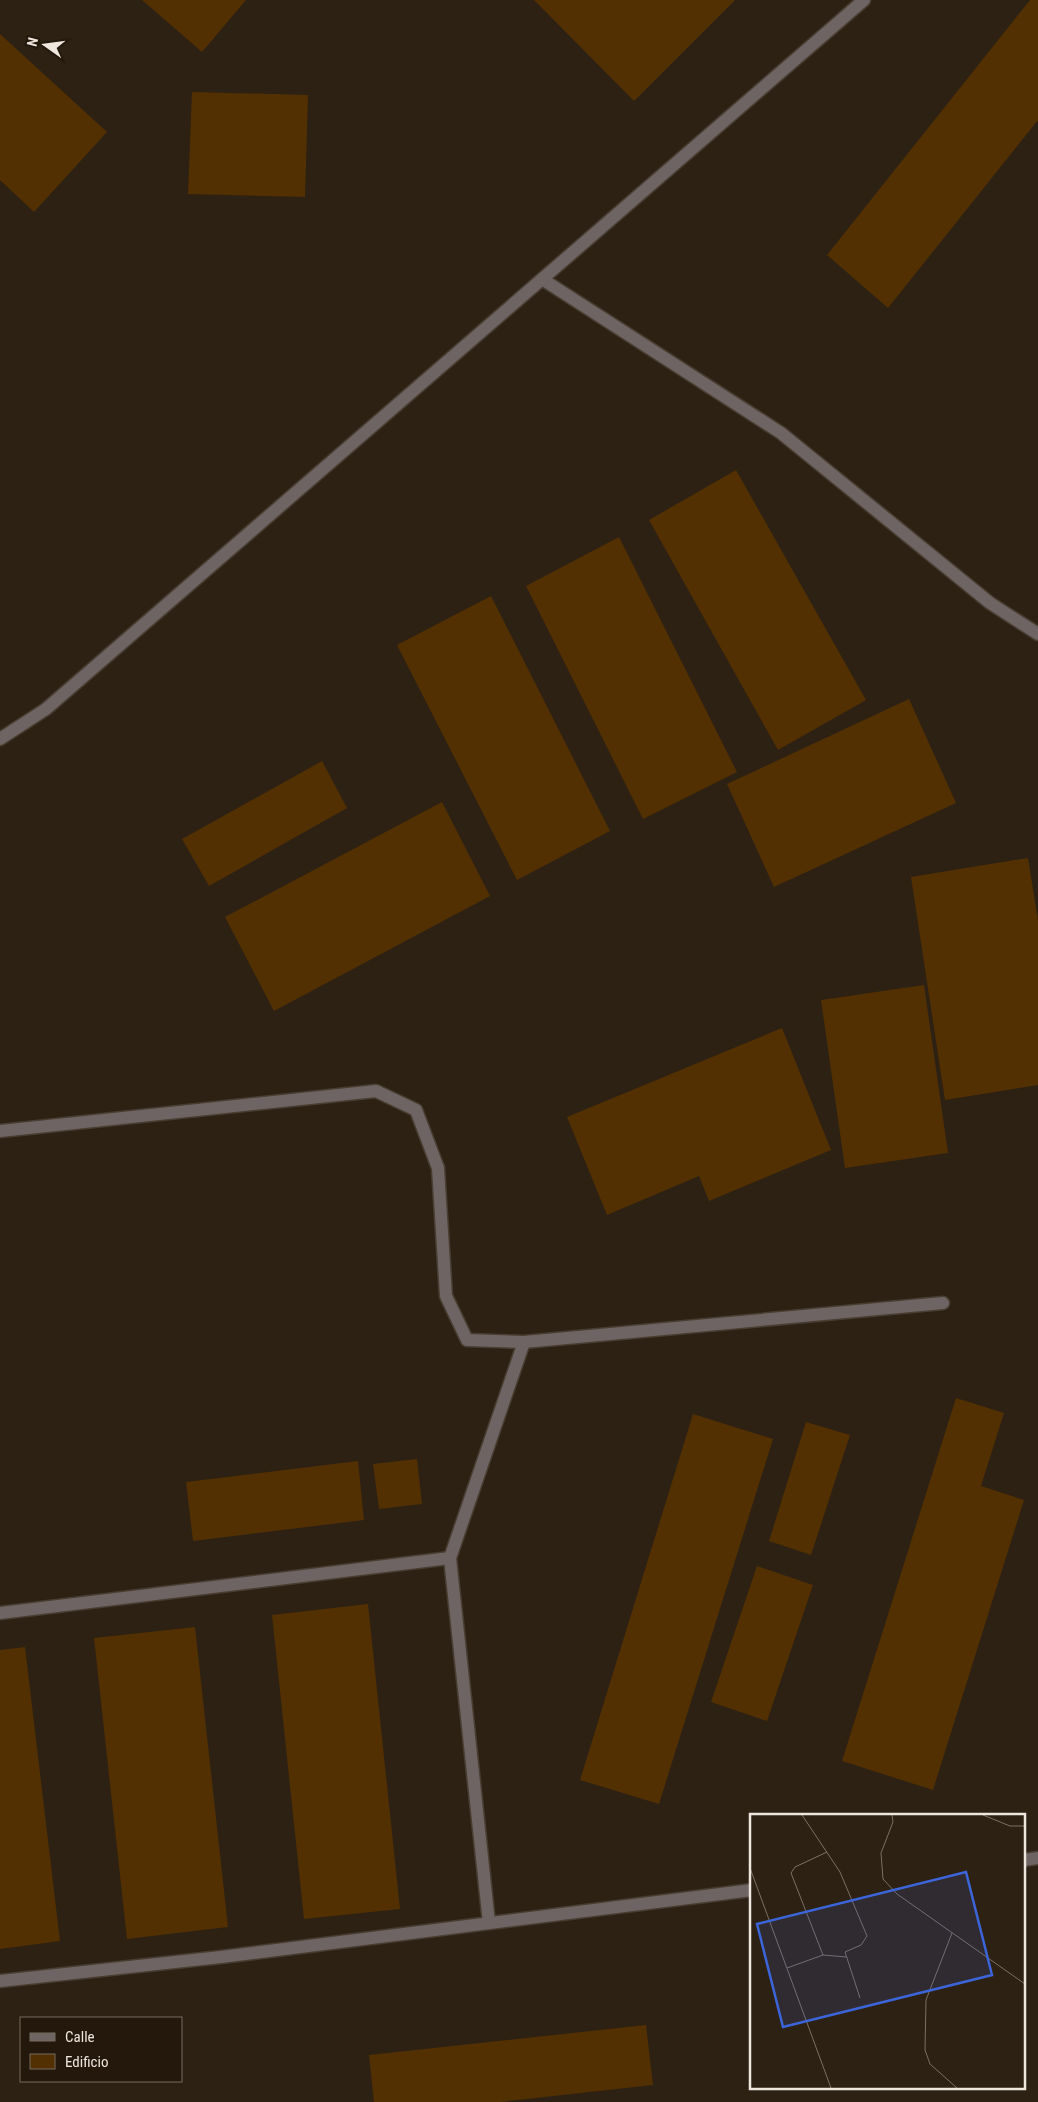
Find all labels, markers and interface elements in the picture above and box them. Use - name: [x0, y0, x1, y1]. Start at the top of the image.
- north arrow: [20, 20, 70, 70]
- text: N: [24, 36, 41, 48]
- inset map: [750, 1814, 1026, 2090]
- legend: [20, 2017, 182, 2082]
- text: Calle: [65, 2028, 95, 2046]
- text: Edificio: [65, 2053, 108, 2071]

